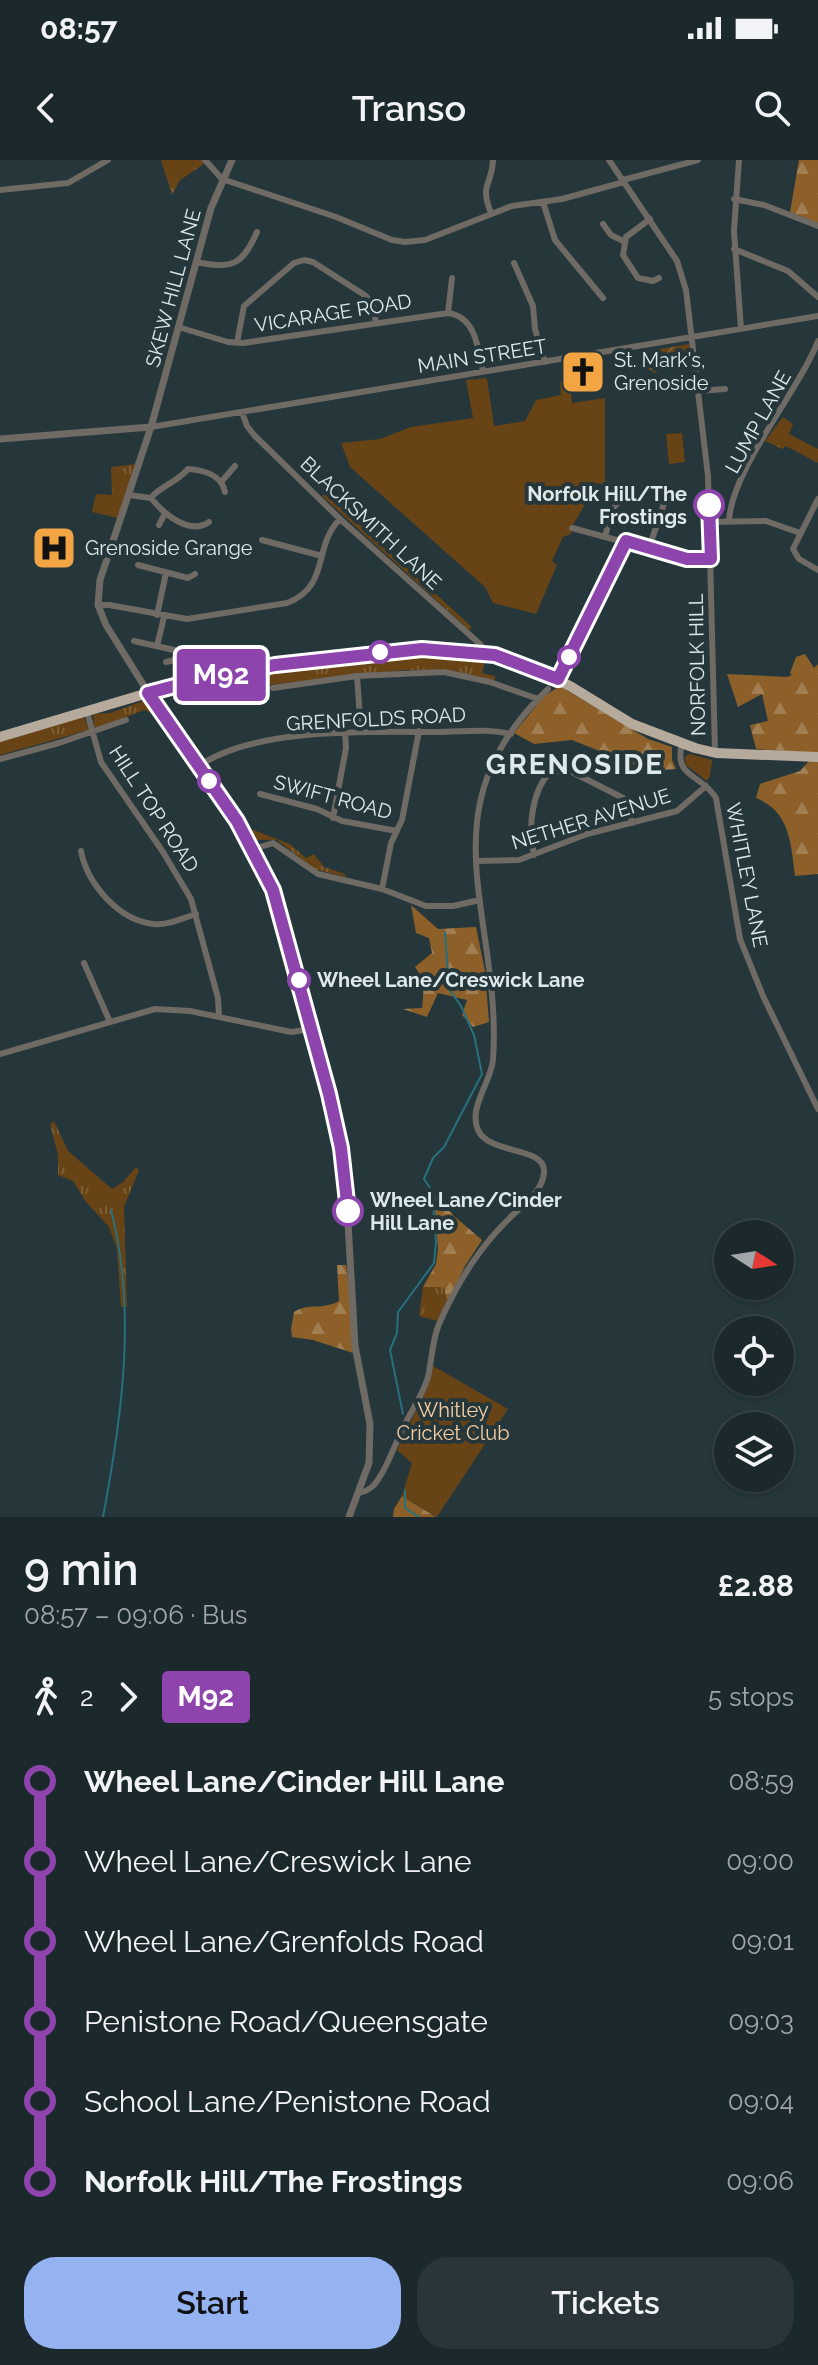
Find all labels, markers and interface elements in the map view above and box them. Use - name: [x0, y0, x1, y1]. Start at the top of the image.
- text: 08:57: [40, 11, 117, 46]
- icon: back: [24, 86, 68, 130]
- icon: search: [750, 86, 794, 130]
- text: Transo: [352, 87, 466, 129]
- street label: SKEW HILL LANE: [140, 206, 206, 370]
- street label: VICARAGE ROAD: [253, 289, 413, 337]
- street label: MAIN STREET: [416, 334, 548, 378]
- church icon: St. Mark's, Grenoside: [559, 348, 607, 396]
- place label: St. Mark's, Grenoside: [614, 348, 709, 395]
- street label: LUMP LANE: [720, 367, 796, 477]
- street label: BLACKSMITH LANE: [296, 451, 446, 595]
- place label: Norfolk Hill/The Frostings: [527, 482, 687, 529]
- marker: Norfolk Hill/The Frostings: [694, 490, 724, 520]
- hospital icon: Grenoside Grange: [30, 524, 78, 572]
- place label: Grenoside Grange: [85, 536, 253, 560]
- street label: NORFOLK HILL: [684, 593, 710, 736]
- unlabelled marker: [369, 641, 391, 663]
- unlabelled marker: [558, 646, 580, 668]
- line badge: M92: [175, 649, 267, 701]
- text: M92: [193, 658, 249, 691]
- street label: GRENFOLDS ROAD: [285, 702, 467, 736]
- street label: HILL TOP ROAD: [104, 741, 204, 877]
- district label: GRENOSIDE: [486, 748, 664, 781]
- unlabelled marker: [198, 770, 220, 792]
- street label: SWIFT ROAD: [271, 770, 395, 824]
- street label: NETHER AVENUE: [509, 783, 673, 855]
- street label: WHITLEY LANE: [721, 801, 773, 949]
- place label: Wheel Lane/Creswick Lane: [317, 968, 585, 992]
- marker: Wheel Lane/Creswick Lane: [288, 969, 310, 991]
- place label: Wheel Lane/Cinder Hill Lane: [370, 1188, 562, 1235]
- marker: Wheel Lane/Cinder Hill Lane: [333, 1196, 363, 1226]
- north arrow: [714, 1220, 794, 1300]
- map controls: [714, 1220, 794, 1492]
- button: locate: [714, 1316, 794, 1396]
- park label: Whitley Cricket Club: [397, 1398, 509, 1445]
- button: layers: [714, 1412, 794, 1492]
- text: 9 min: [24, 1544, 139, 1595]
- text: £2.88: [718, 1568, 794, 1603]
- text: 08:57 – 09:06 · Bus: [24, 1600, 247, 1630]
- icon: walk: [24, 1675, 68, 1719]
- icon: forward: [106, 1675, 150, 1719]
- text: M92: [178, 1680, 234, 1713]
- text: 2: [80, 1682, 94, 1712]
- text: 5 stops: [708, 1682, 794, 1712]
- text: Wheel Lane/Cinder Hill Lane: [84, 1764, 505, 1799]
- text: 08:59: [728, 1766, 794, 1796]
- text: Wheel Lane/Creswick Lane: [84, 1844, 472, 1879]
- text: 09:00: [726, 1846, 794, 1876]
- text: Wheel Lane/Grenfolds Road: [84, 1924, 484, 1959]
- text: 09:01: [731, 1926, 794, 1956]
- text: Penistone Road/Queensgate: [84, 2004, 488, 2039]
- text: 09:03: [728, 2006, 794, 2036]
- text: School Lane/Penistone Road: [84, 2084, 491, 2119]
- text: 09:04: [728, 2086, 794, 2116]
- text: Norfolk Hill/The Frostings: [84, 2164, 463, 2199]
- text: 09:06: [726, 2166, 794, 2196]
- button: Start: [24, 2257, 401, 2349]
- button: Tickets: [417, 2257, 794, 2349]

